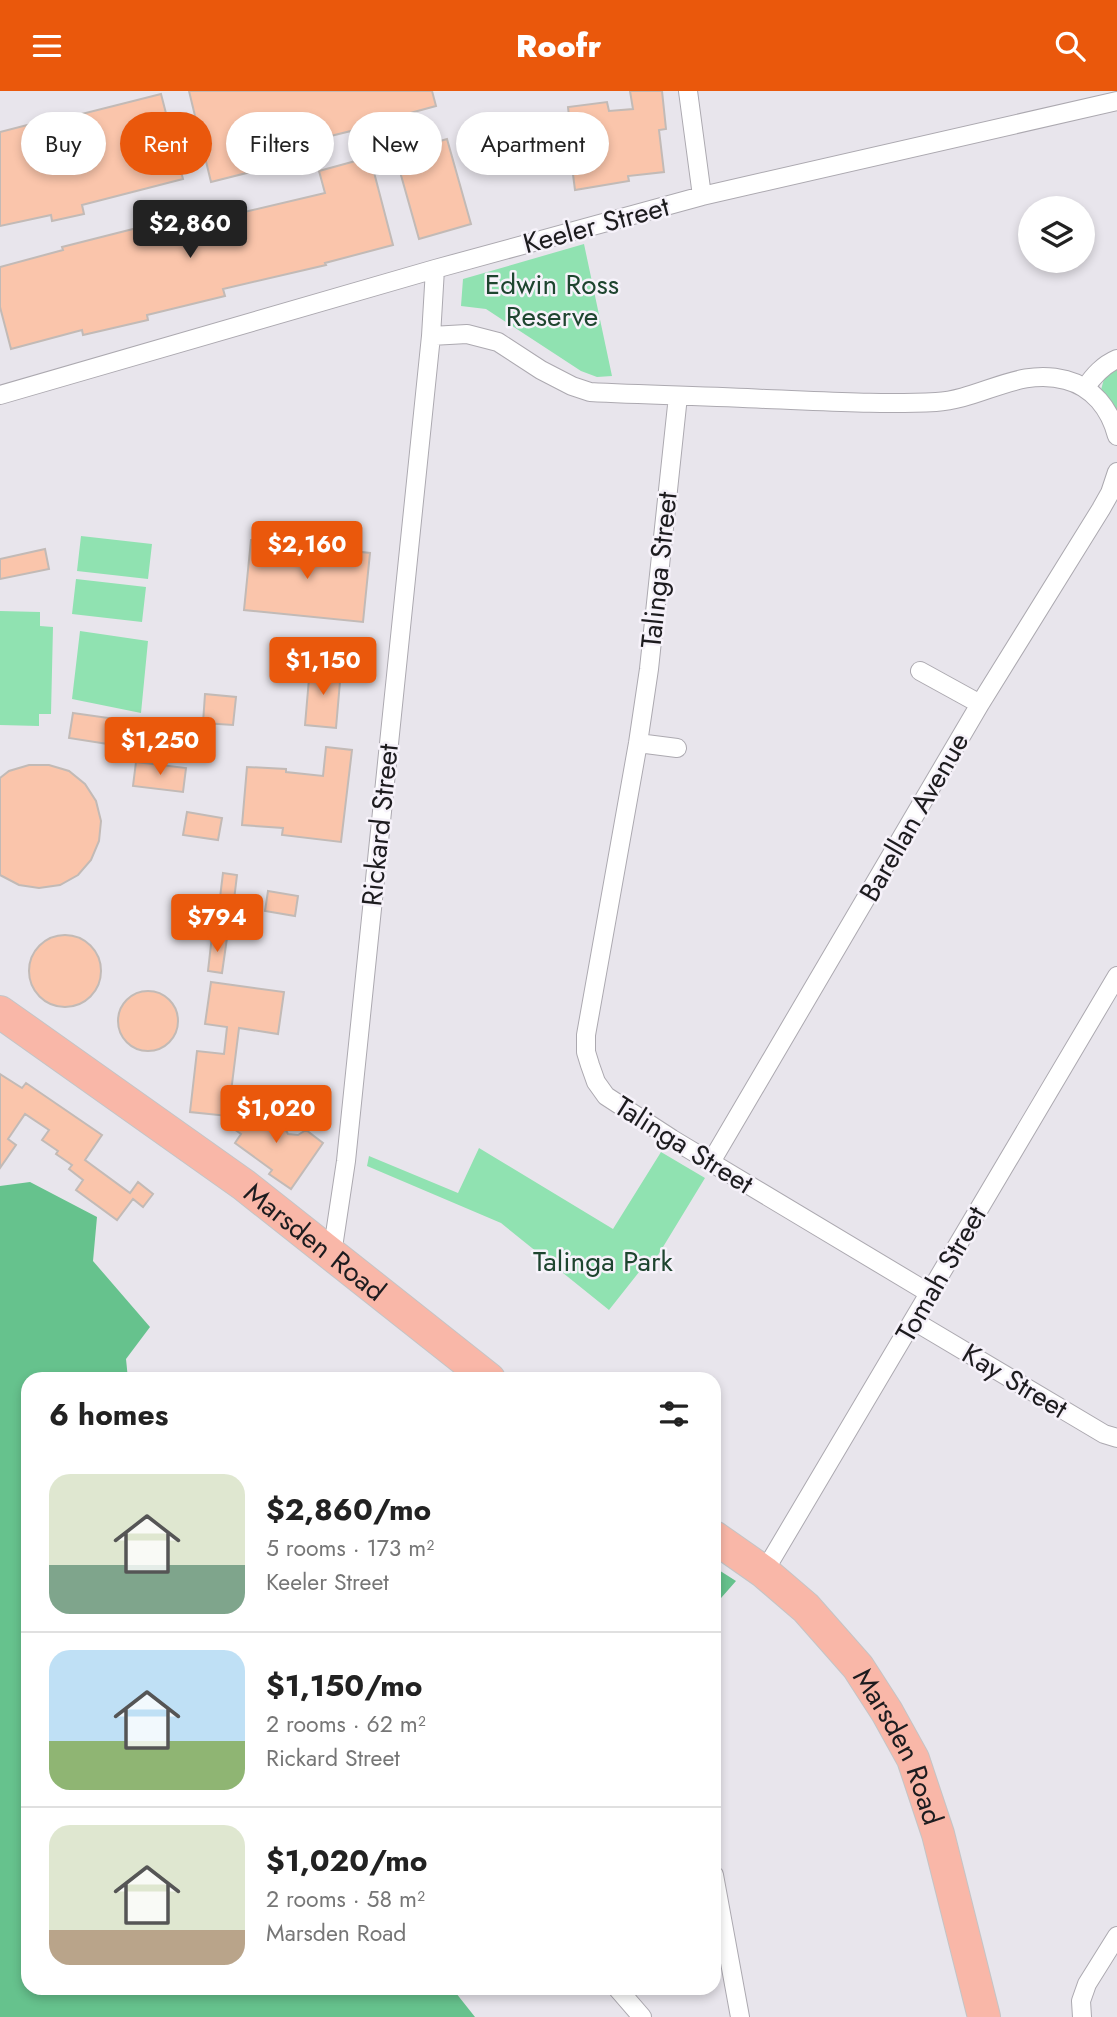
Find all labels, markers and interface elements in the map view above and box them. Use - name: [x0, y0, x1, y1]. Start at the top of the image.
- text: Roofr: [516, 23, 601, 69]
- icon: menu: [28, 27, 66, 65]
- icon: search: [1051, 27, 1089, 65]
- chip: Buy: [21, 112, 106, 175]
- chip: Rent: [120, 112, 212, 175]
- chip: Filters: [226, 112, 334, 175]
- chip: New: [348, 112, 442, 175]
- chip: Apartment: [456, 112, 609, 175]
- street label: Keeler Street: [518, 186, 674, 264]
- map controls: [1018, 196, 1095, 273]
- button: layers: [1018, 196, 1095, 273]
- pin: $2,860: [133, 201, 247, 260]
- text: $2,860: [149, 206, 231, 240]
- park label: Edwin Ross Reserve: [485, 264, 619, 337]
- street label: Talinga Street: [630, 490, 688, 650]
- pin: $2,160: [250, 521, 364, 581]
- text: $2,160: [267, 527, 347, 561]
- pin: $1,150: [266, 637, 380, 697]
- text: $1,150: [285, 643, 361, 677]
- pin: $1,250: [103, 717, 217, 777]
- text: $1,250: [121, 723, 199, 757]
- street label: Barellan Avenue: [849, 725, 979, 909]
- street label: Rickard Street: [351, 742, 409, 908]
- pin: $794: [176, 895, 258, 954]
- text: $794: [187, 900, 247, 934]
- pin: $1,020: [219, 1086, 333, 1145]
- street label: Talinga Street: [607, 1086, 762, 1204]
- text: $1,020: [236, 1091, 316, 1125]
- street label: Marsden Road: [236, 1172, 395, 1311]
- street label: Tomah Street: [886, 1198, 997, 1350]
- park label: Talinga Park: [533, 1241, 674, 1282]
- street label: Kay Street: [954, 1333, 1076, 1429]
- text: 6 homes: [49, 1393, 168, 1436]
- icon: filters: [655, 1395, 693, 1433]
- text: $2,860/mo: [266, 1488, 431, 1531]
- icon: home: [105, 1502, 189, 1586]
- text: 5 rooms · 173 m²: [266, 1531, 434, 1565]
- text: Keeler Street: [266, 1565, 389, 1599]
- street label: Marsden Road: [843, 1660, 954, 1830]
- text: $1,150/mo: [266, 1664, 423, 1707]
- icon: home: [105, 1678, 189, 1762]
- text: 2 rooms · 62 m²: [266, 1707, 426, 1741]
- text: Rickard Street: [266, 1741, 400, 1775]
- text: $1,020/mo: [266, 1839, 428, 1882]
- icon: home: [105, 1853, 189, 1937]
- text: 2 rooms · 58 m²: [266, 1882, 425, 1916]
- text: Marsden Road: [266, 1916, 406, 1950]

